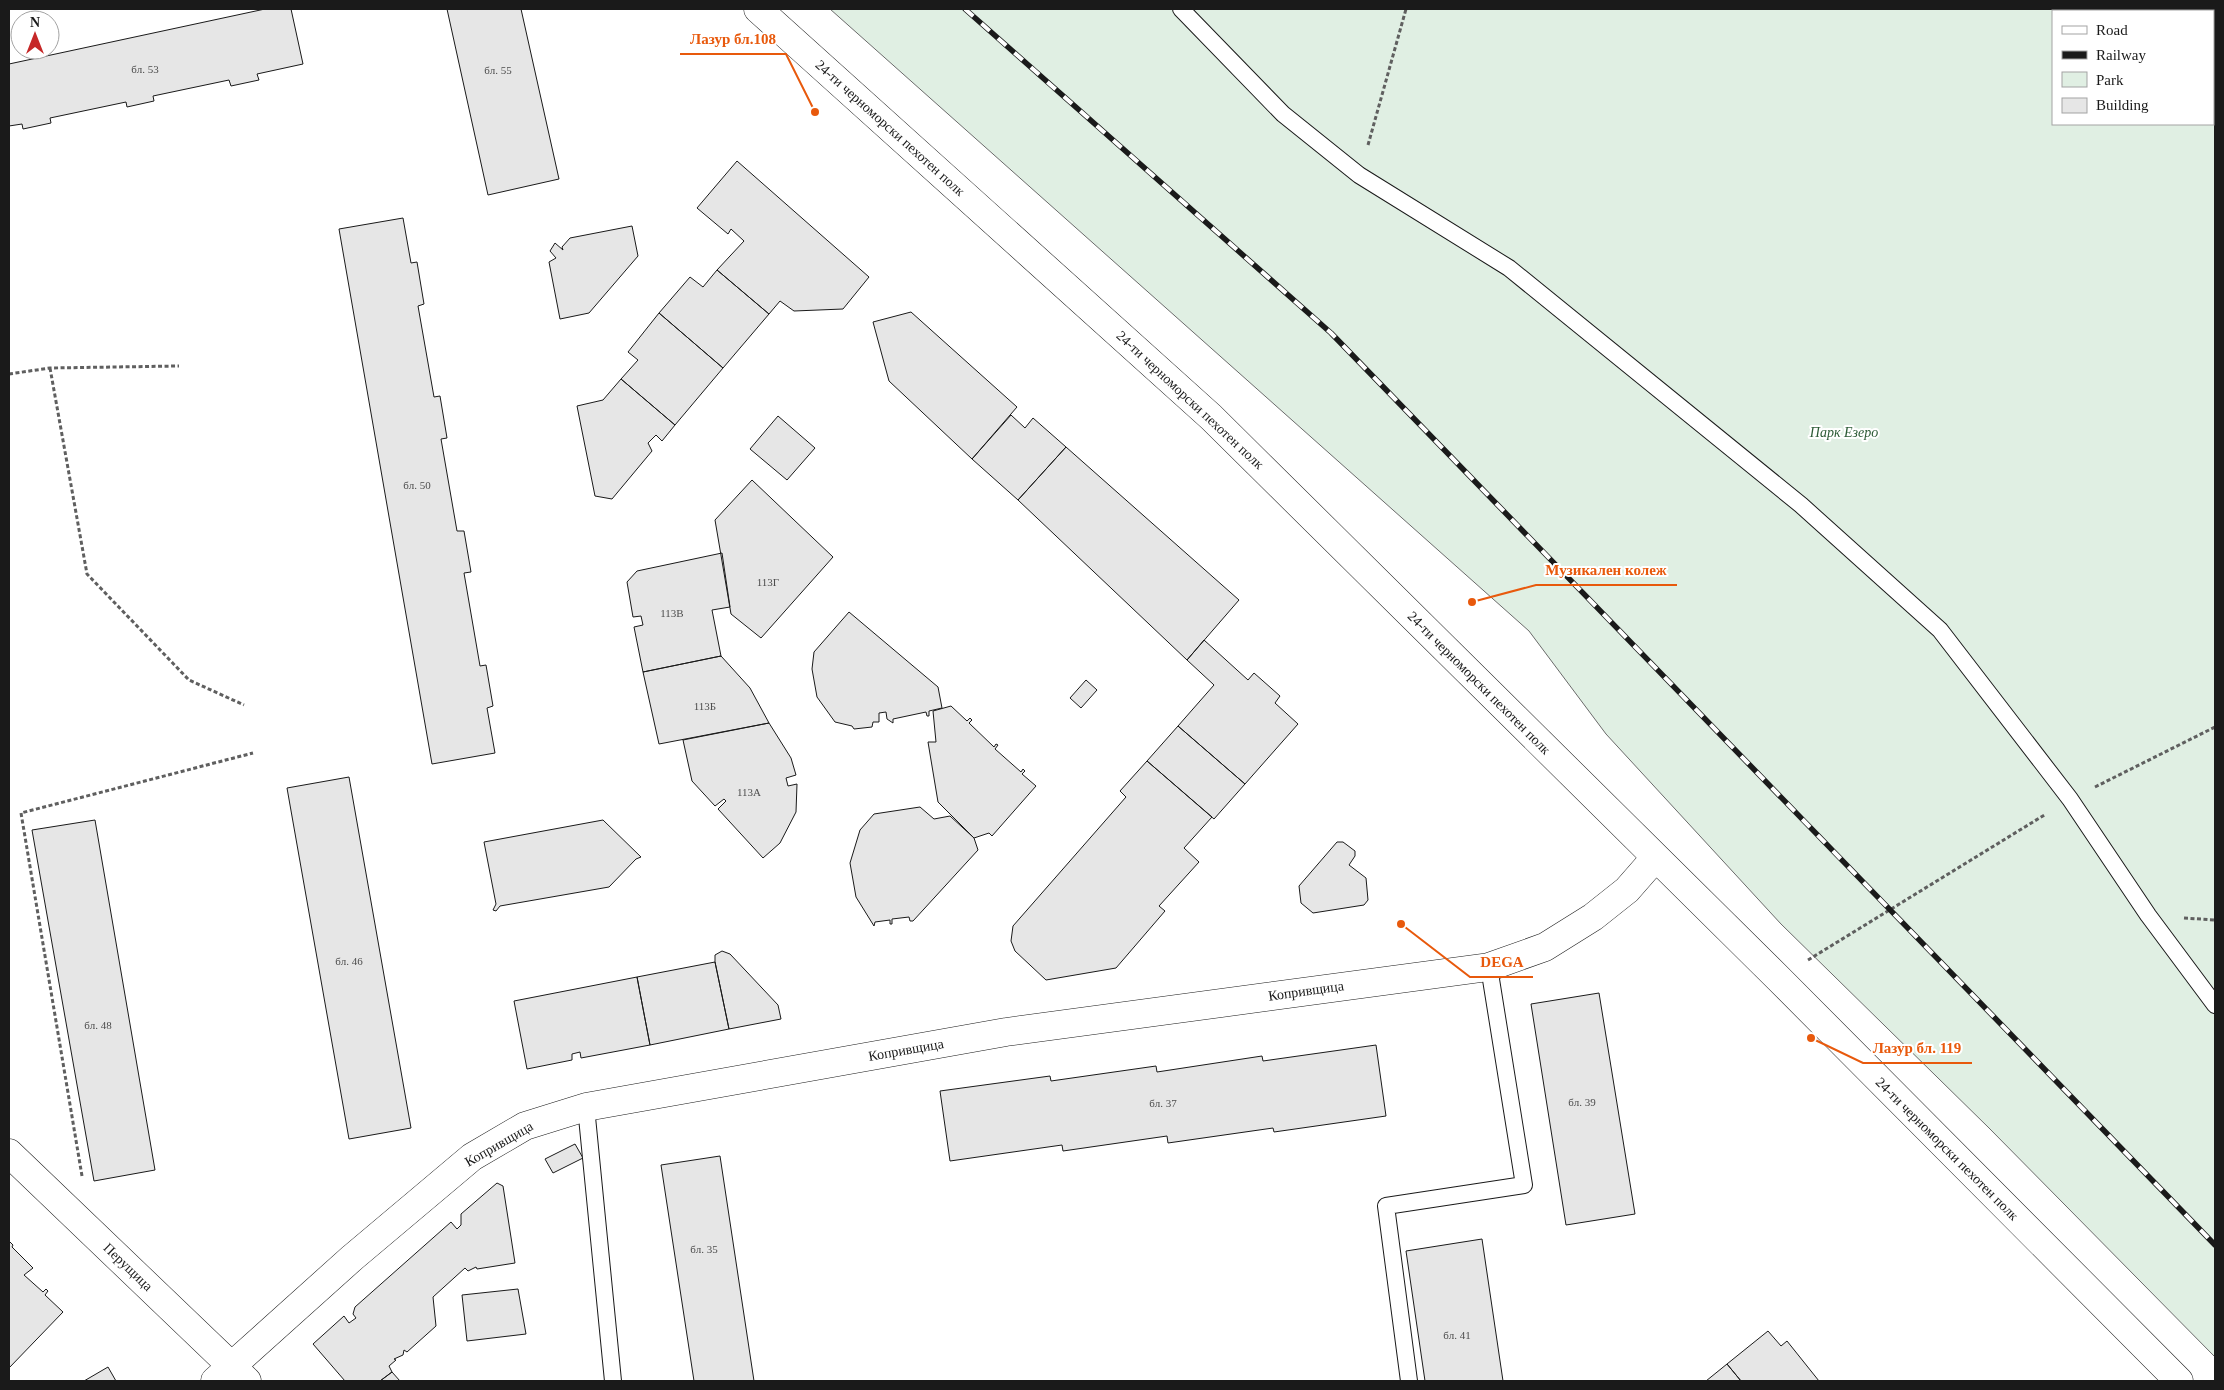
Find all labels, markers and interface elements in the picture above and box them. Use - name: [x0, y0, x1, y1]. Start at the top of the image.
- north arrow: [10, 10, 60, 60]
- legend: [2052, 10, 2214, 125]
- text: N: [30, 15, 40, 30]
- text: Road: [2096, 22, 2128, 38]
- callout: Лазур бл.108: [680, 24, 786, 54]
- text: Лазур бл.108: [690, 31, 776, 47]
- text: Railway: [2096, 47, 2146, 63]
- street label: 24-ти черноморски пехотен полк: [812, 57, 968, 199]
- house number: бл. 53: [131, 63, 159, 75]
- house number: бл. 55: [484, 64, 512, 76]
- text: Park: [2096, 72, 2124, 88]
- text: Building: [2096, 97, 2149, 113]
- street label: 24-ти черноморски пехотен полк: [1113, 328, 1267, 472]
- park label: Парк Езеро: [1809, 425, 1878, 440]
- house number: бл. 50: [403, 479, 431, 491]
- callout: Музикален колеж: [1536, 555, 1677, 585]
- text: Музикален колеж: [1545, 562, 1667, 578]
- house number: 113Г: [757, 576, 779, 588]
- house number: 113В: [660, 607, 684, 619]
- street label: 24-ти черноморски пехотен полк: [1405, 609, 1554, 758]
- house number: 113Б: [694, 700, 716, 712]
- house number: 113А: [737, 786, 761, 798]
- callout: DEGA: [1470, 947, 1533, 977]
- text: DEGA: [1480, 954, 1524, 970]
- house number: бл. 46: [335, 955, 363, 967]
- street label: Копривщица: [1267, 978, 1346, 1004]
- house number: бл. 48: [84, 1019, 112, 1031]
- callout: Лазур бл. 119: [1863, 1033, 1972, 1063]
- street label: Копривщица: [867, 1036, 946, 1064]
- text: Лазур бл. 119: [1873, 1040, 1961, 1056]
- street label: 24-ти черноморски пехотен полк: [1873, 1075, 2022, 1224]
- house number: бл. 39: [1568, 1096, 1596, 1108]
- house number: бл. 37: [1149, 1097, 1177, 1109]
- street label: Копривщица: [462, 1118, 536, 1170]
- street label: Перущица: [100, 1240, 156, 1295]
- house number: бл. 35: [690, 1243, 718, 1255]
- house number: бл. 41: [1443, 1329, 1471, 1341]

